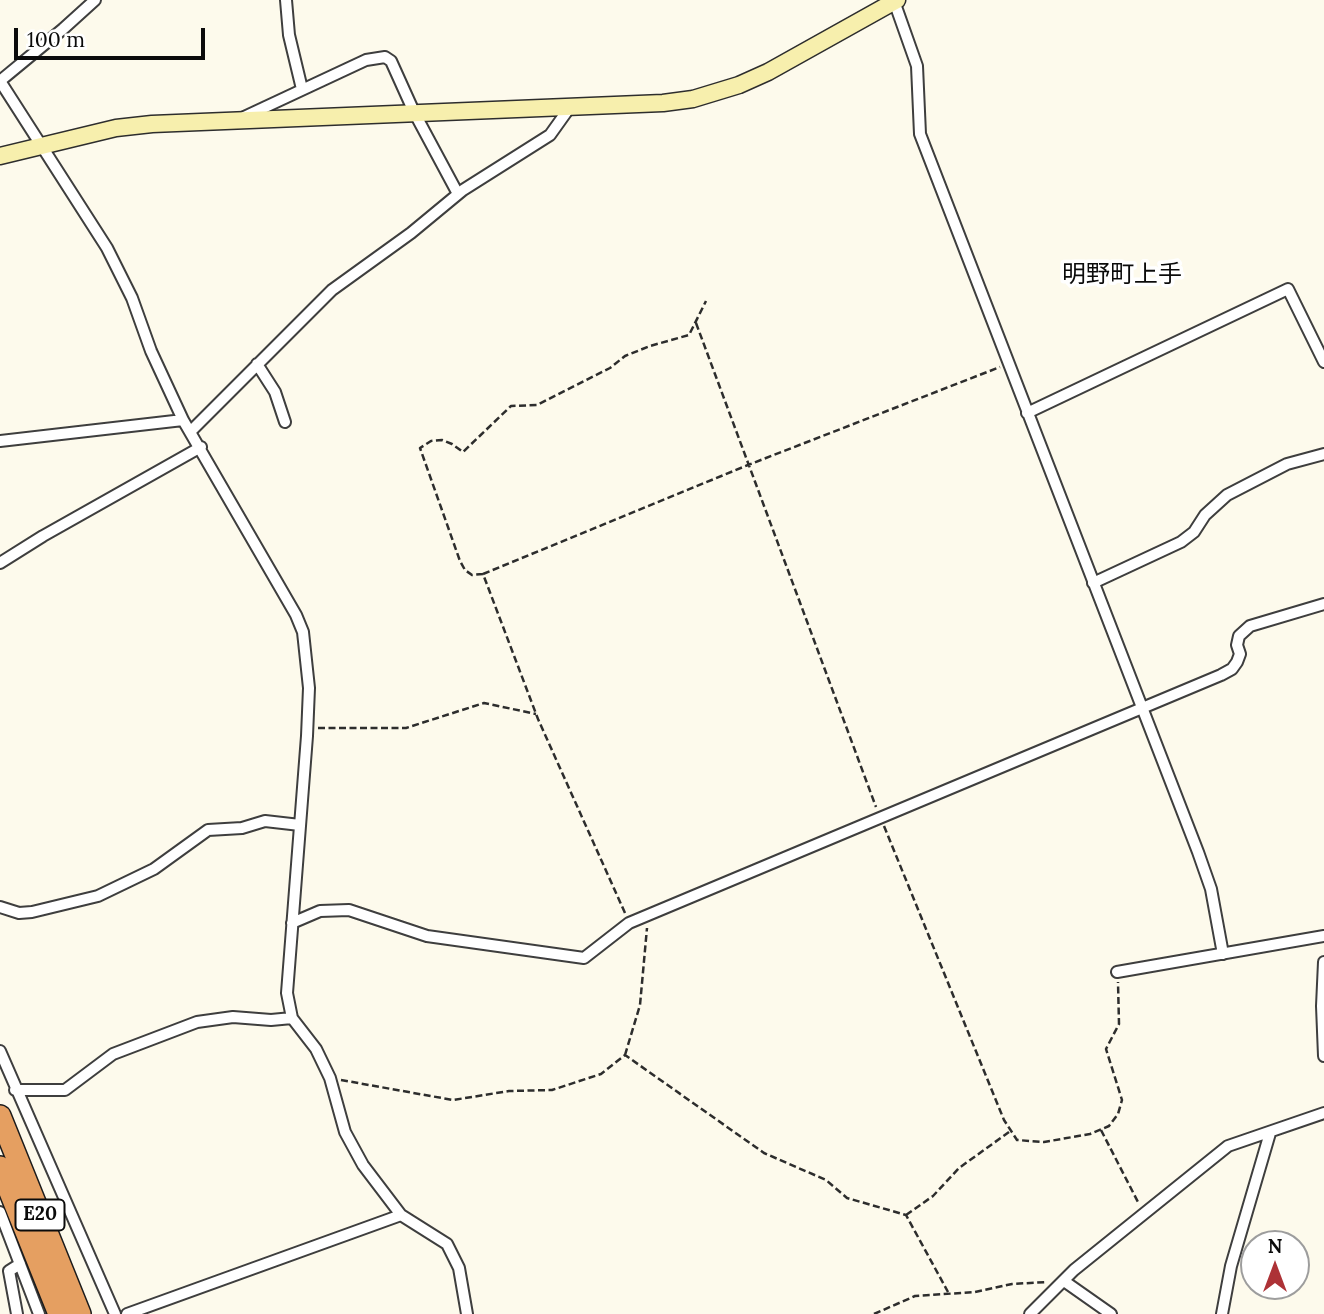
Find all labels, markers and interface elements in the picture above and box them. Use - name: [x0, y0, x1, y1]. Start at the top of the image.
- scale bar: [18, 14, 208, 58]
- text: 100 m: [27, 26, 85, 53]
- district label: 明野町上手: [1062, 261, 1182, 289]
- road number: E20: [16, 1200, 64, 1231]
- north arrow: [1240, 1230, 1310, 1300]
- text: N: [1268, 1234, 1282, 1258]

